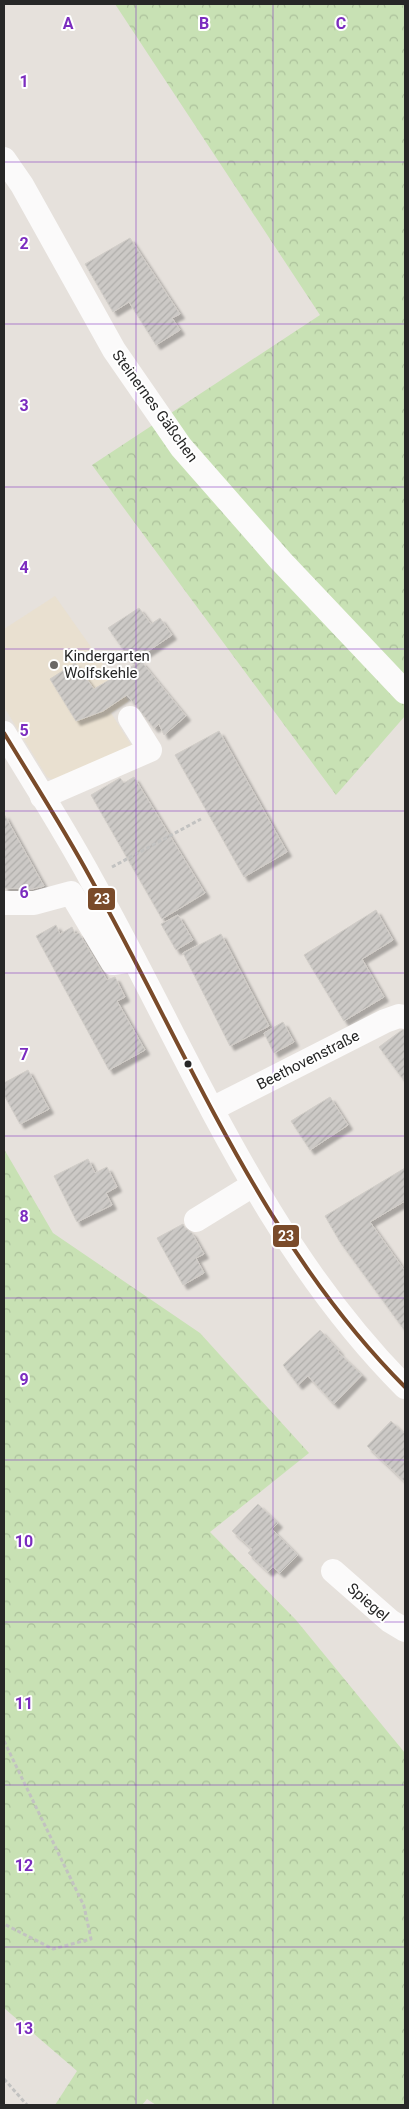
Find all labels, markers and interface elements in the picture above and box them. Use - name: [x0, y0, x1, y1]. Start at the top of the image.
- text: A: [63, 14, 74, 33]
- text: B: [199, 14, 209, 33]
- text: C: [336, 14, 346, 33]
- text: 1: [19, 72, 29, 91]
- text: 2: [19, 234, 29, 253]
- street label: Steinernes Gäßchen: [108, 346, 202, 466]
- text: 3: [19, 396, 29, 415]
- text: 4: [19, 558, 29, 577]
- place label: Kindergarten Wolfskehle: [64, 647, 150, 682]
- marker: Kindergarten Wolfskehle: [48, 659, 60, 671]
- text: 5: [19, 721, 29, 740]
- text: 6: [19, 883, 29, 902]
- line badge: 23: [87, 887, 116, 911]
- text: 23: [94, 891, 110, 907]
- street label: Beethovenstraße: [254, 1026, 362, 1094]
- text: 7: [19, 1045, 29, 1064]
- unlabelled marker: [183, 1059, 193, 1069]
- text: 8: [19, 1207, 29, 1226]
- line badge: 23: [272, 1224, 300, 1248]
- text: 23: [278, 1228, 294, 1244]
- text: 9: [19, 1370, 29, 1389]
- text: 10: [15, 1532, 33, 1551]
- street label: Spiegel: [344, 1579, 392, 1625]
- text: 11: [15, 1694, 33, 1713]
- text: 12: [15, 1856, 33, 1875]
- text: 13: [15, 2019, 33, 2038]

